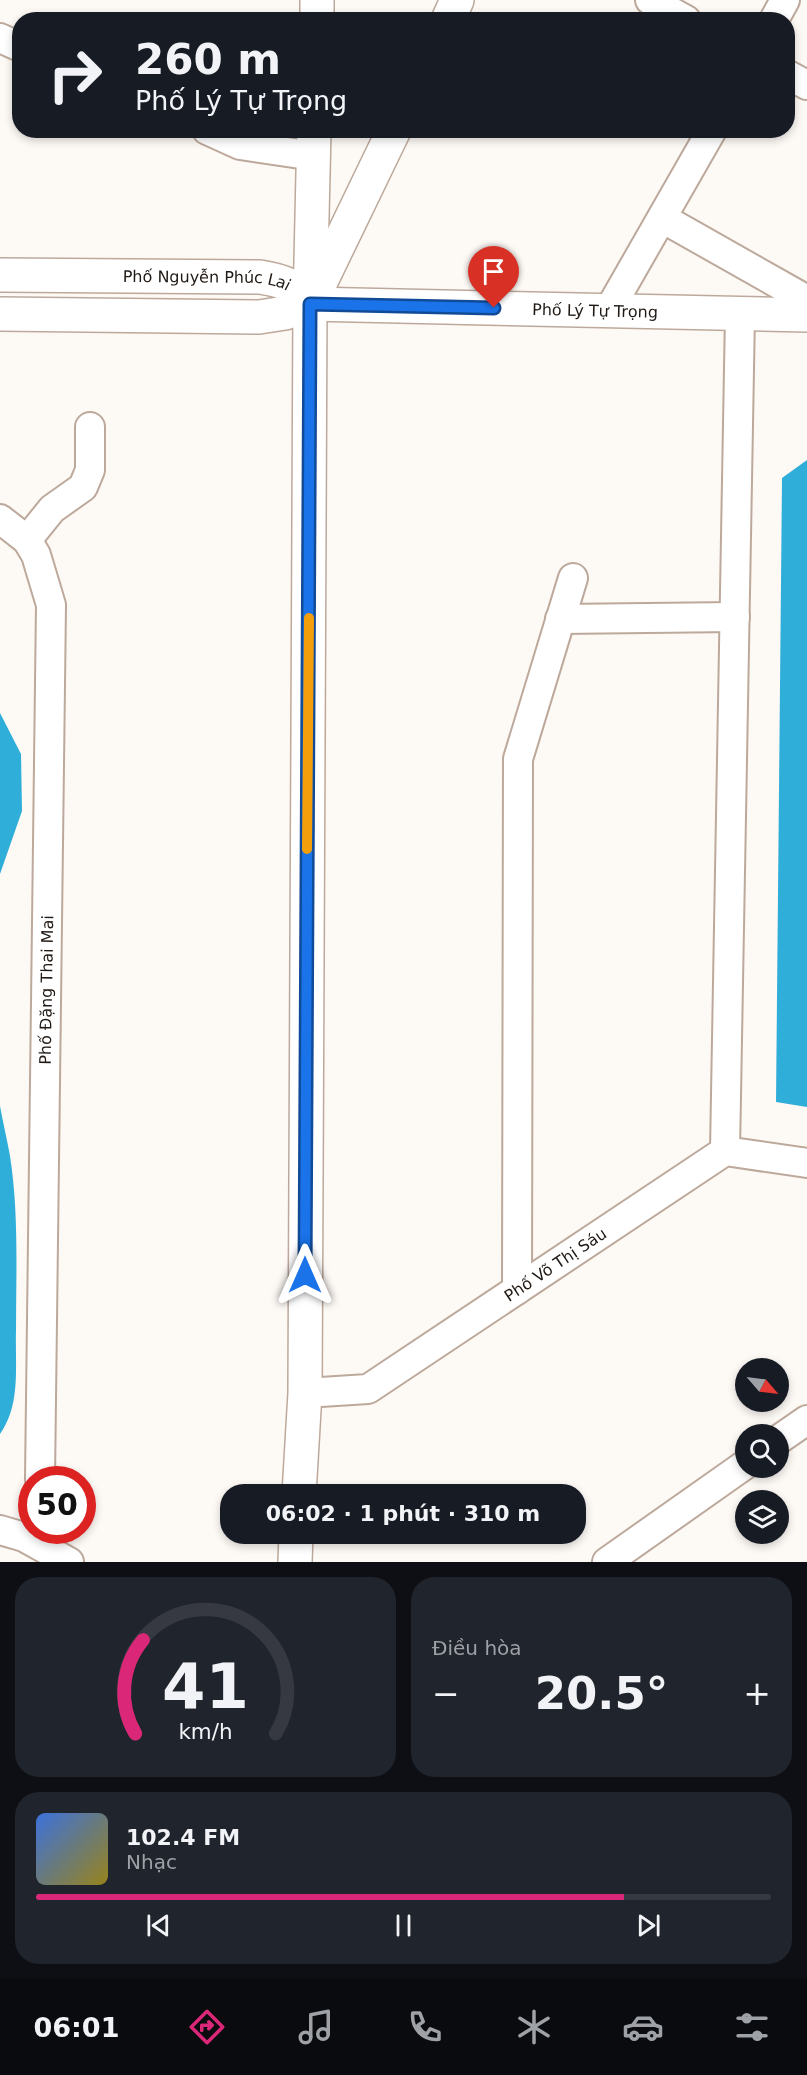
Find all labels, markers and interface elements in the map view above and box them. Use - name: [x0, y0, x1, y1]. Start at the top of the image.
- text: 260 m: [135, 35, 281, 84]
- icon: right: [36, 36, 114, 114]
- text: Phố Lý Tự Trọng: [135, 85, 347, 116]
- pin: [468, 246, 519, 308]
- icon: arrive: [477, 255, 510, 288]
- street label: Phố Nguyễn Phúc Lai: [123, 267, 294, 295]
- street label: Phố Lý Tự Trọng: [532, 300, 658, 322]
- street label: Phố Đặng Thai Mai: [36, 915, 57, 1065]
- street label: Phố Võ Thị Sáu: [501, 1224, 610, 1306]
- position arrow: [273, 1243, 337, 1307]
- north arrow: [735, 1358, 789, 1412]
- map controls: [735, 1358, 789, 1544]
- button: search: [735, 1424, 789, 1478]
- speed limit sign: 50: [18, 1466, 96, 1544]
- button: layers: [735, 1490, 789, 1544]
- text: 06:02 · 1 phút · 310 m: [266, 1501, 540, 1526]
- text: Điều hòa: [432, 1636, 522, 1660]
- text: 41: [162, 1650, 249, 1723]
- text: 20.5°: [535, 1667, 668, 1720]
- text: −: [432, 1674, 460, 1713]
- text: +: [743, 1674, 771, 1713]
- text: km/h: [178, 1719, 233, 1744]
- text: 102.4 FM: [126, 1825, 240, 1850]
- text: Nhạc: [126, 1850, 177, 1874]
- icon: previous: [142, 1909, 175, 1942]
- icon: pause: [387, 1909, 420, 1942]
- icon: next: [632, 1909, 665, 1942]
- icon: directions: [186, 2006, 228, 2048]
- icon: music: [295, 2006, 337, 2048]
- icon: phone: [404, 2006, 446, 2048]
- icon: climate: [513, 2006, 555, 2048]
- icon: car: [622, 2006, 664, 2048]
- icon: filters: [731, 2006, 773, 2048]
- text: 06:01: [34, 2012, 119, 2043]

